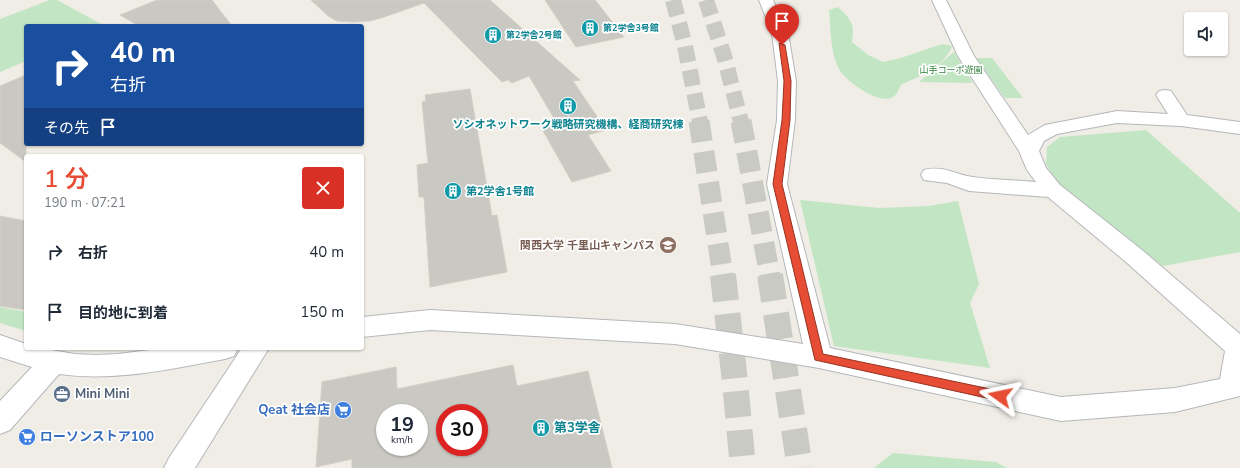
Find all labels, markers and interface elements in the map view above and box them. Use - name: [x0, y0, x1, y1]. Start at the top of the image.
- pin: [765, 4, 799, 45]
- icon: arrive: [771, 10, 793, 32]
- map controls: [1184, 12, 1228, 56]
- button: sound: [1184, 12, 1228, 56]
- building icon: 第2学舎3号館: [580, 18, 600, 38]
- place label: 第2学舎3号館: [603, 22, 659, 34]
- building icon: 第2学舎2号館: [483, 25, 503, 45]
- place label: 第2学舎2号館: [506, 29, 562, 41]
- text: 40 m: [110, 34, 176, 72]
- icon: right: [44, 40, 96, 92]
- park label: 山手コーポ遊園: [919, 64, 983, 76]
- text: 右折: [110, 73, 146, 97]
- building icon: ソシオネットワーク戦略研究機構、経商研究棟: [558, 96, 578, 116]
- icon: arrive: [97, 116, 119, 138]
- place label: ソシオネットワーク戦略研究機構、経商研究棟: [453, 117, 684, 132]
- text: その先: [44, 118, 89, 138]
- text: 1 分: [44, 163, 89, 195]
- button: close: [302, 167, 344, 209]
- building icon: 第2学舎1号館: [443, 181, 463, 201]
- place label: 第2学舎1号館: [466, 184, 534, 199]
- text: 190 m · 07:21: [44, 194, 126, 212]
- school or university icon: 関西大学 千里山キャンパス: [658, 235, 678, 255]
- place label: 関西大学 千里山キャンパス: [520, 238, 655, 253]
- icon: right: [44, 241, 66, 263]
- text: 40 m: [309, 242, 344, 262]
- text: 右折: [78, 243, 108, 263]
- icon: arrive: [44, 301, 66, 323]
- text: 150 m: [300, 302, 344, 322]
- text: 目的地に到着: [78, 303, 168, 323]
- position arrow: [979, 375, 1021, 417]
- office icon: Mini Mini: [52, 384, 72, 404]
- place label: Mini Mini: [75, 385, 130, 403]
- supermarket icon: Qeat 社会店: [333, 400, 353, 420]
- place label: Qeat 社会店: [258, 401, 330, 419]
- speed limit sign: 30: [436, 404, 488, 456]
- text: 19: [390, 411, 414, 438]
- building icon: 第3学舎: [531, 418, 551, 438]
- place label: 第3学舎: [554, 419, 601, 437]
- supermarket icon: ローソンストア100: [17, 427, 37, 447]
- place label: ローソンストア100: [40, 428, 154, 446]
- text: km/h: [391, 433, 413, 447]

